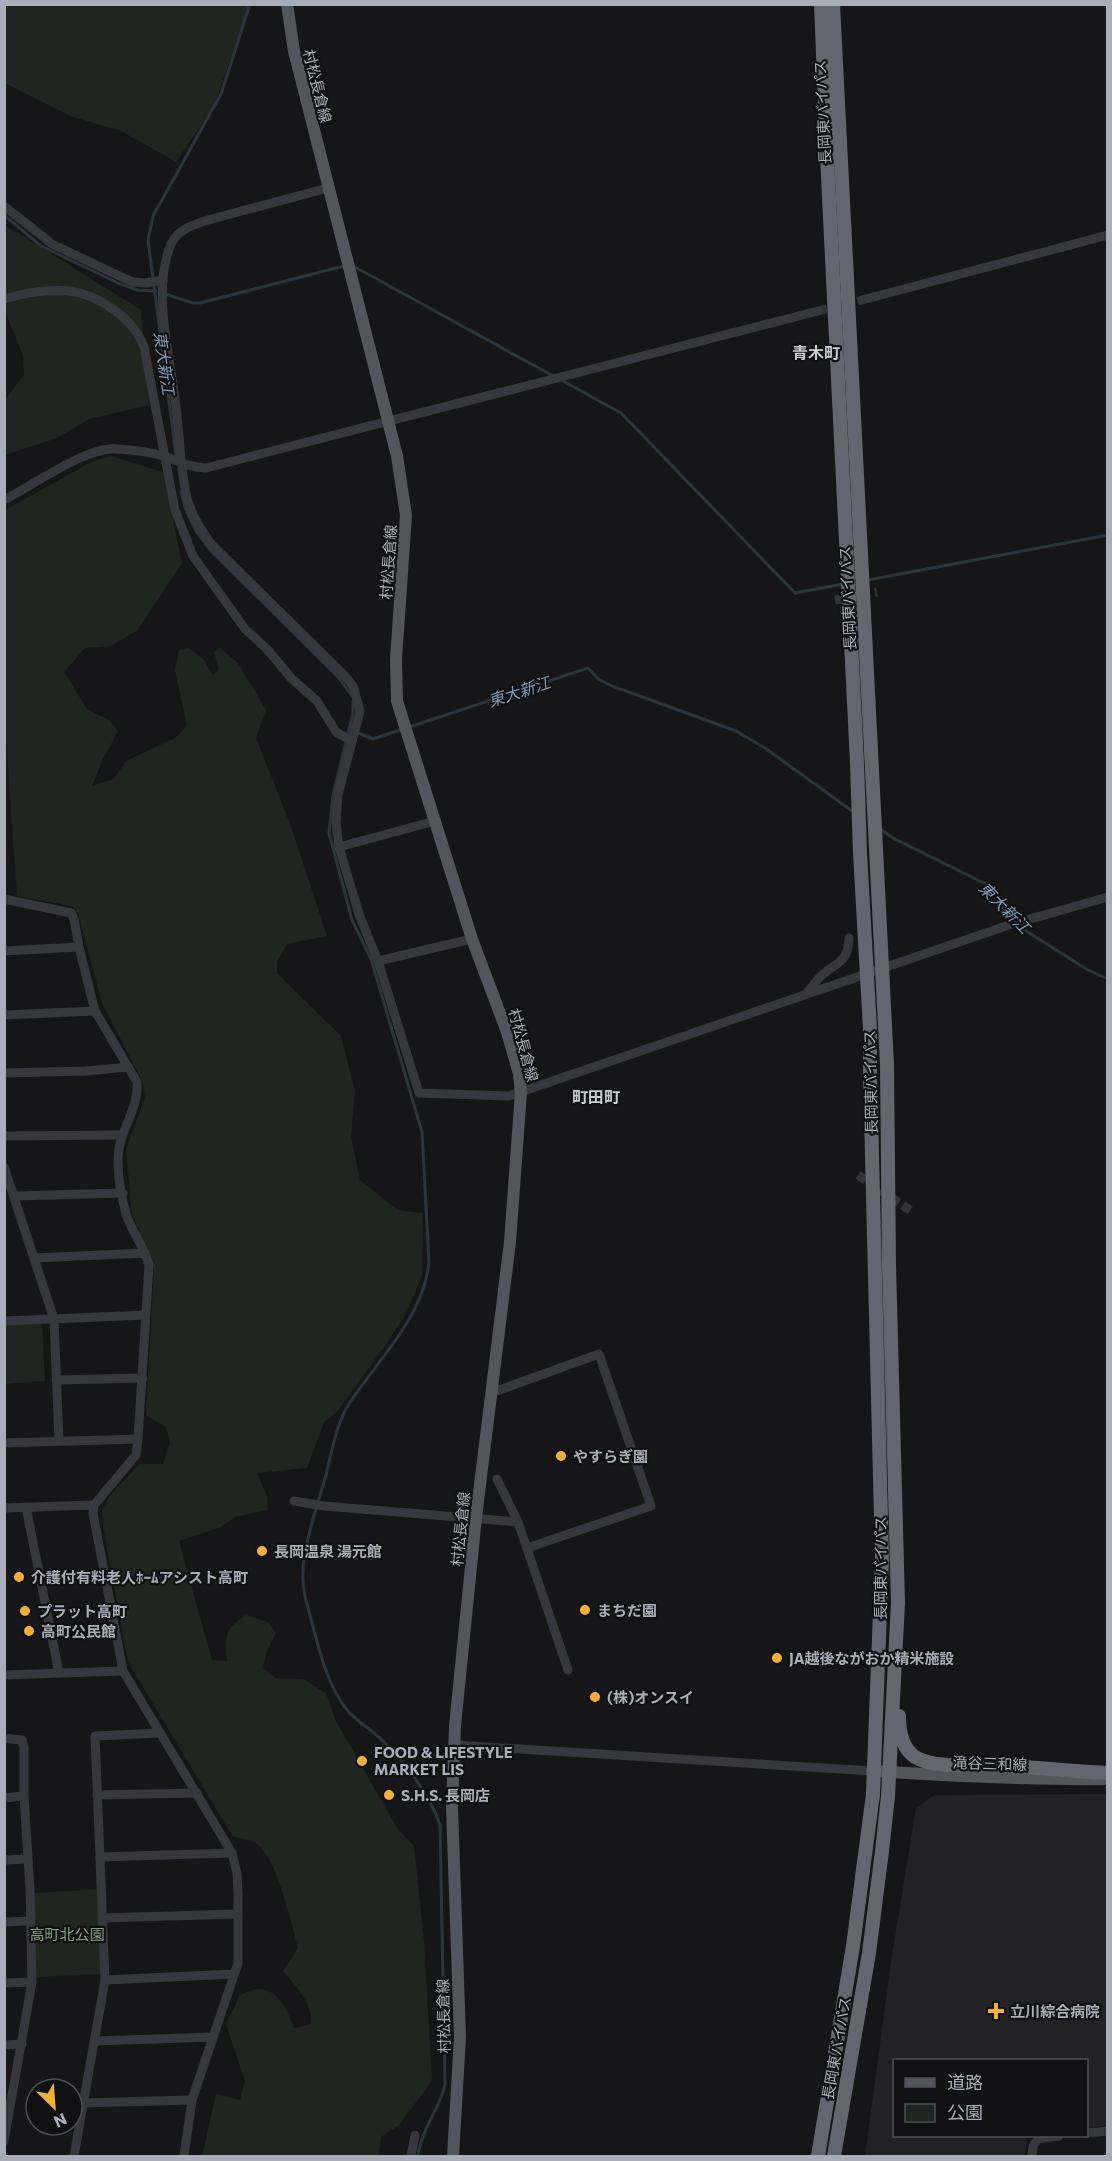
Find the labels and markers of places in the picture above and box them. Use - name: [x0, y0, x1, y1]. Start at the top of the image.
- place label: やすらぎ園: [573, 1447, 648, 1465]
- marker: やすらぎ園: [554, 1449, 568, 1463]
- place label: 長岡温泉 湯元館: [274, 1542, 382, 1560]
- marker: 長岡温泉 湯元館: [255, 1544, 269, 1558]
- place label: 介護付有料老人ﾎｰﾑアシスト高町: [31, 1568, 248, 1586]
- marker: 介護付有料老人ﾎｰﾑアシスト高町: [12, 1570, 26, 1584]
- place label: まちだ園: [597, 1601, 657, 1619]
- place label: プラット高町: [37, 1602, 127, 1620]
- marker: まちだ園: [578, 1603, 592, 1617]
- marker: プラット高町: [18, 1604, 32, 1618]
- place label: 高町公民館: [41, 1622, 116, 1640]
- marker: 高町公民館: [22, 1624, 36, 1638]
- place label: JA越後ながおか精米施設: [789, 1649, 955, 1667]
- marker: JA越後ながおか精米施設: [770, 1651, 784, 1665]
- place label: (株)オンスイ: [607, 1688, 694, 1706]
- marker: (株)オンスイ: [588, 1690, 602, 1704]
- place label: FOOD & LIFESTYLE MARKET LIS: [374, 1743, 513, 1778]
- marker: FOOD & LIFESTYLE MARKET LIS: [355, 1754, 369, 1768]
- place label: S.H.S. 長岡店: [401, 1786, 490, 1804]
- marker: S.H.S. 長岡店: [382, 1788, 396, 1802]
- marker: 立川綜合病院: [987, 2002, 1005, 2020]
- place label: 立川綜合病院: [1010, 2002, 1100, 2020]

